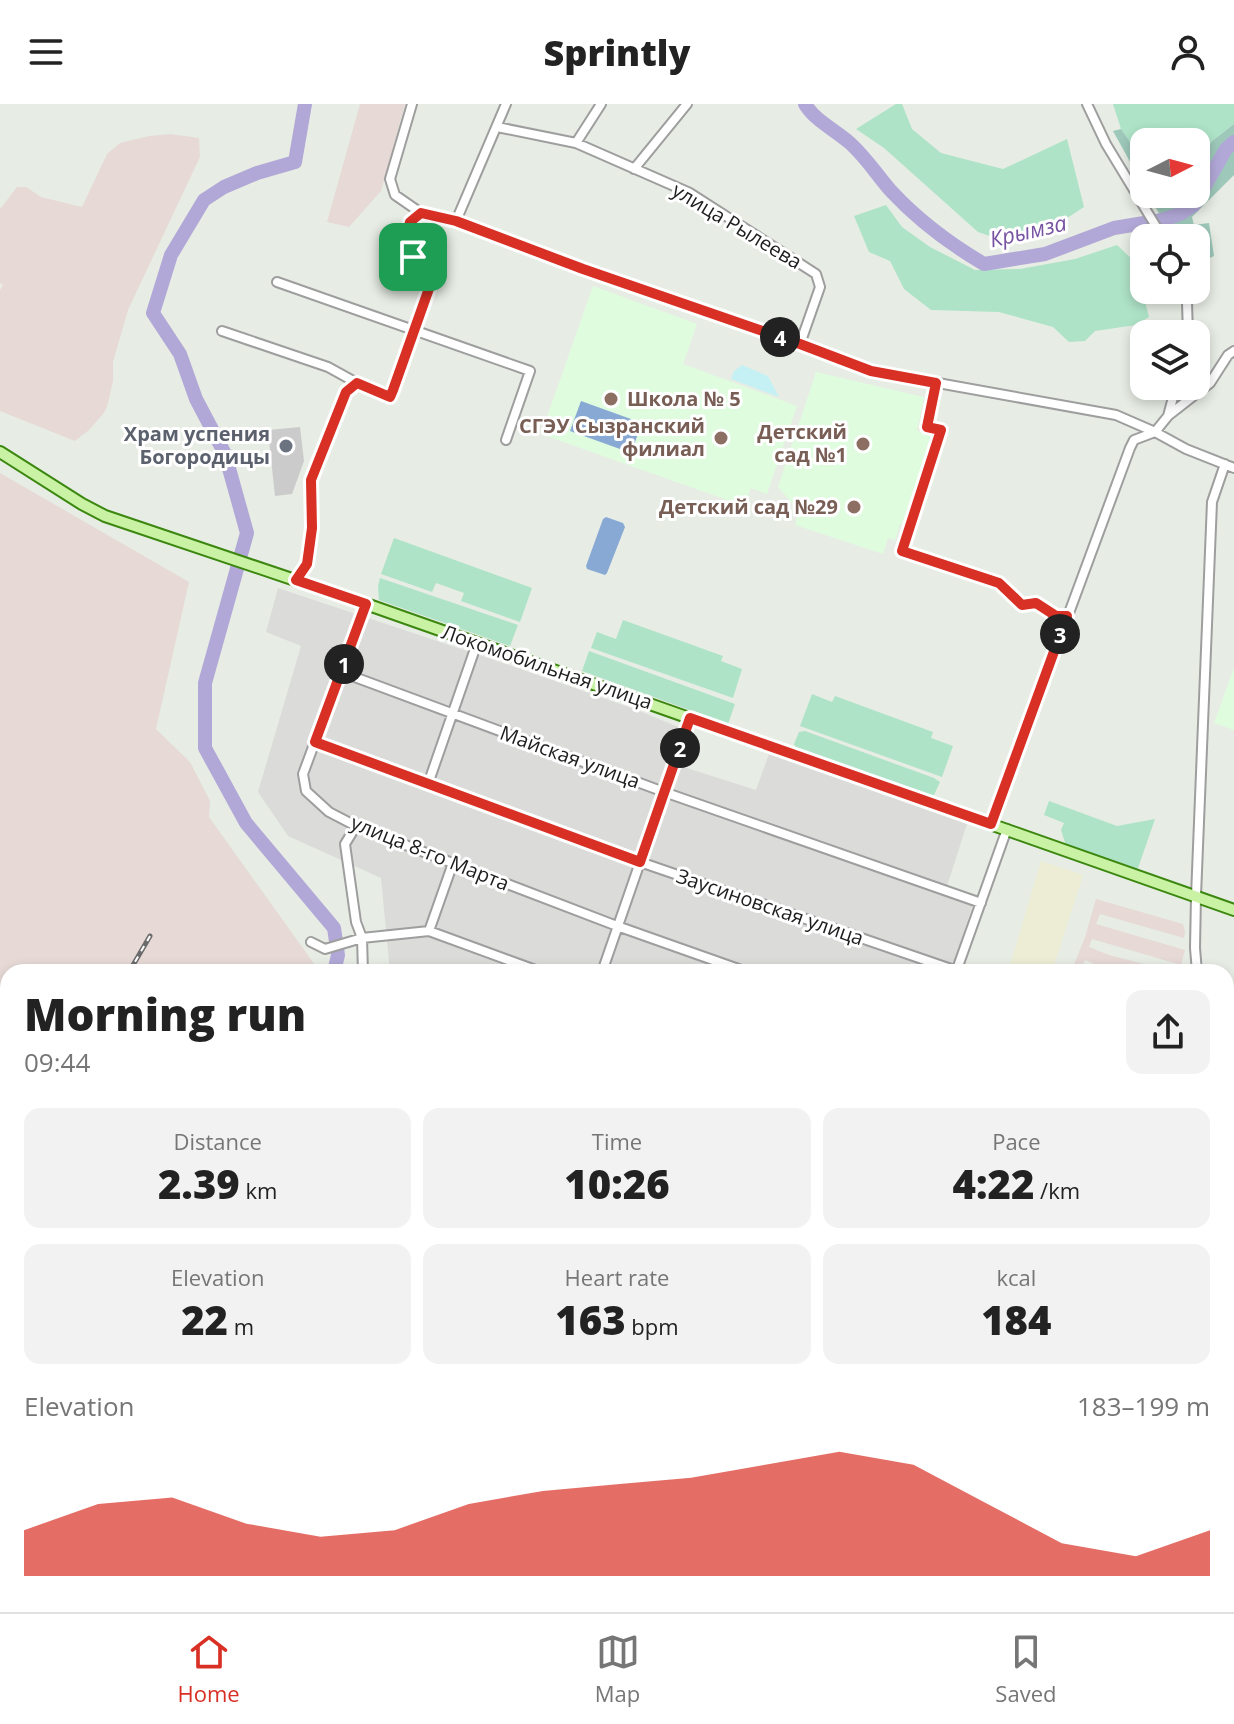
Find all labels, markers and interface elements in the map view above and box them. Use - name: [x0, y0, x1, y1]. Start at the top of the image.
- text: Sprintly: [544, 28, 690, 77]
- icon: menu: [24, 30, 68, 74]
- icon: person: [1166, 30, 1210, 74]
- north arrow: [1130, 128, 1210, 208]
- map controls: [1130, 128, 1210, 400]
- street label: улица Рылеева: [667, 176, 807, 275]
- water label: Крымза: [986, 207, 1069, 253]
- pin: [379, 223, 447, 291]
- button: locate: [1130, 224, 1210, 304]
- icon: arrive: [391, 235, 435, 279]
- pin: 4: [760, 317, 800, 357]
- button: layers: [1130, 320, 1210, 400]
- text: 4: [774, 322, 786, 352]
- place label: Школа № 5: [627, 385, 741, 412]
- marker: Школа № 5: [602, 390, 620, 408]
- place label: СГЭУ Сызранский филиал: [519, 412, 705, 462]
- place label: Детский сад №1: [757, 418, 847, 468]
- place label: Храм успения Богородицы: [124, 420, 270, 470]
- marker: СГЭУ Сызранский филиал: [712, 429, 730, 447]
- marker: Детский сад №1: [854, 435, 872, 453]
- marker: Храм успения Богородицы: [277, 437, 295, 455]
- place label: Детский сад №29: [659, 493, 838, 520]
- marker: Детский сад №29: [845, 498, 863, 516]
- pin: 3: [1040, 614, 1080, 654]
- street label: Локомобильная улица: [438, 618, 656, 715]
- text: 3: [1054, 619, 1066, 649]
- pin: 1: [324, 644, 364, 684]
- text: 1: [338, 649, 350, 679]
- street label: Майская улица: [497, 719, 644, 794]
- pin: 2: [660, 728, 700, 768]
- text: 2: [674, 733, 686, 763]
- street label: улица 8-го Марта: [347, 808, 513, 897]
- street label: Заусиновская улица: [673, 862, 867, 951]
- text: Morning run: [24, 984, 306, 1044]
- button: share: [1126, 990, 1210, 1074]
- text: 09:44: [24, 1044, 90, 1080]
- text: Distance: [173, 1126, 262, 1156]
- text: Time: [592, 1126, 642, 1156]
- text: Pace: [992, 1126, 1041, 1156]
- text: 2.39: [158, 1156, 240, 1211]
- text: 10:26: [564, 1156, 670, 1211]
- text: 4:22: [953, 1156, 1034, 1211]
- text: km: [240, 1175, 277, 1205]
- text: /km: [1034, 1175, 1080, 1205]
- text: Elevation: [171, 1262, 264, 1292]
- text: Heart rate: [565, 1262, 669, 1292]
- text: kcal: [996, 1262, 1036, 1292]
- text: 22: [181, 1292, 228, 1347]
- text: 163: [555, 1292, 626, 1347]
- text: 184: [981, 1292, 1051, 1347]
- text: m: [228, 1311, 254, 1341]
- text: bpm: [626, 1311, 679, 1341]
- text: Elevation: [24, 1388, 134, 1424]
- text: 183–199 m: [1077, 1388, 1210, 1424]
- tab: Home: [178, 1630, 240, 1708]
- tab: Map: [595, 1630, 640, 1708]
- tab: Saved: [995, 1630, 1056, 1708]

